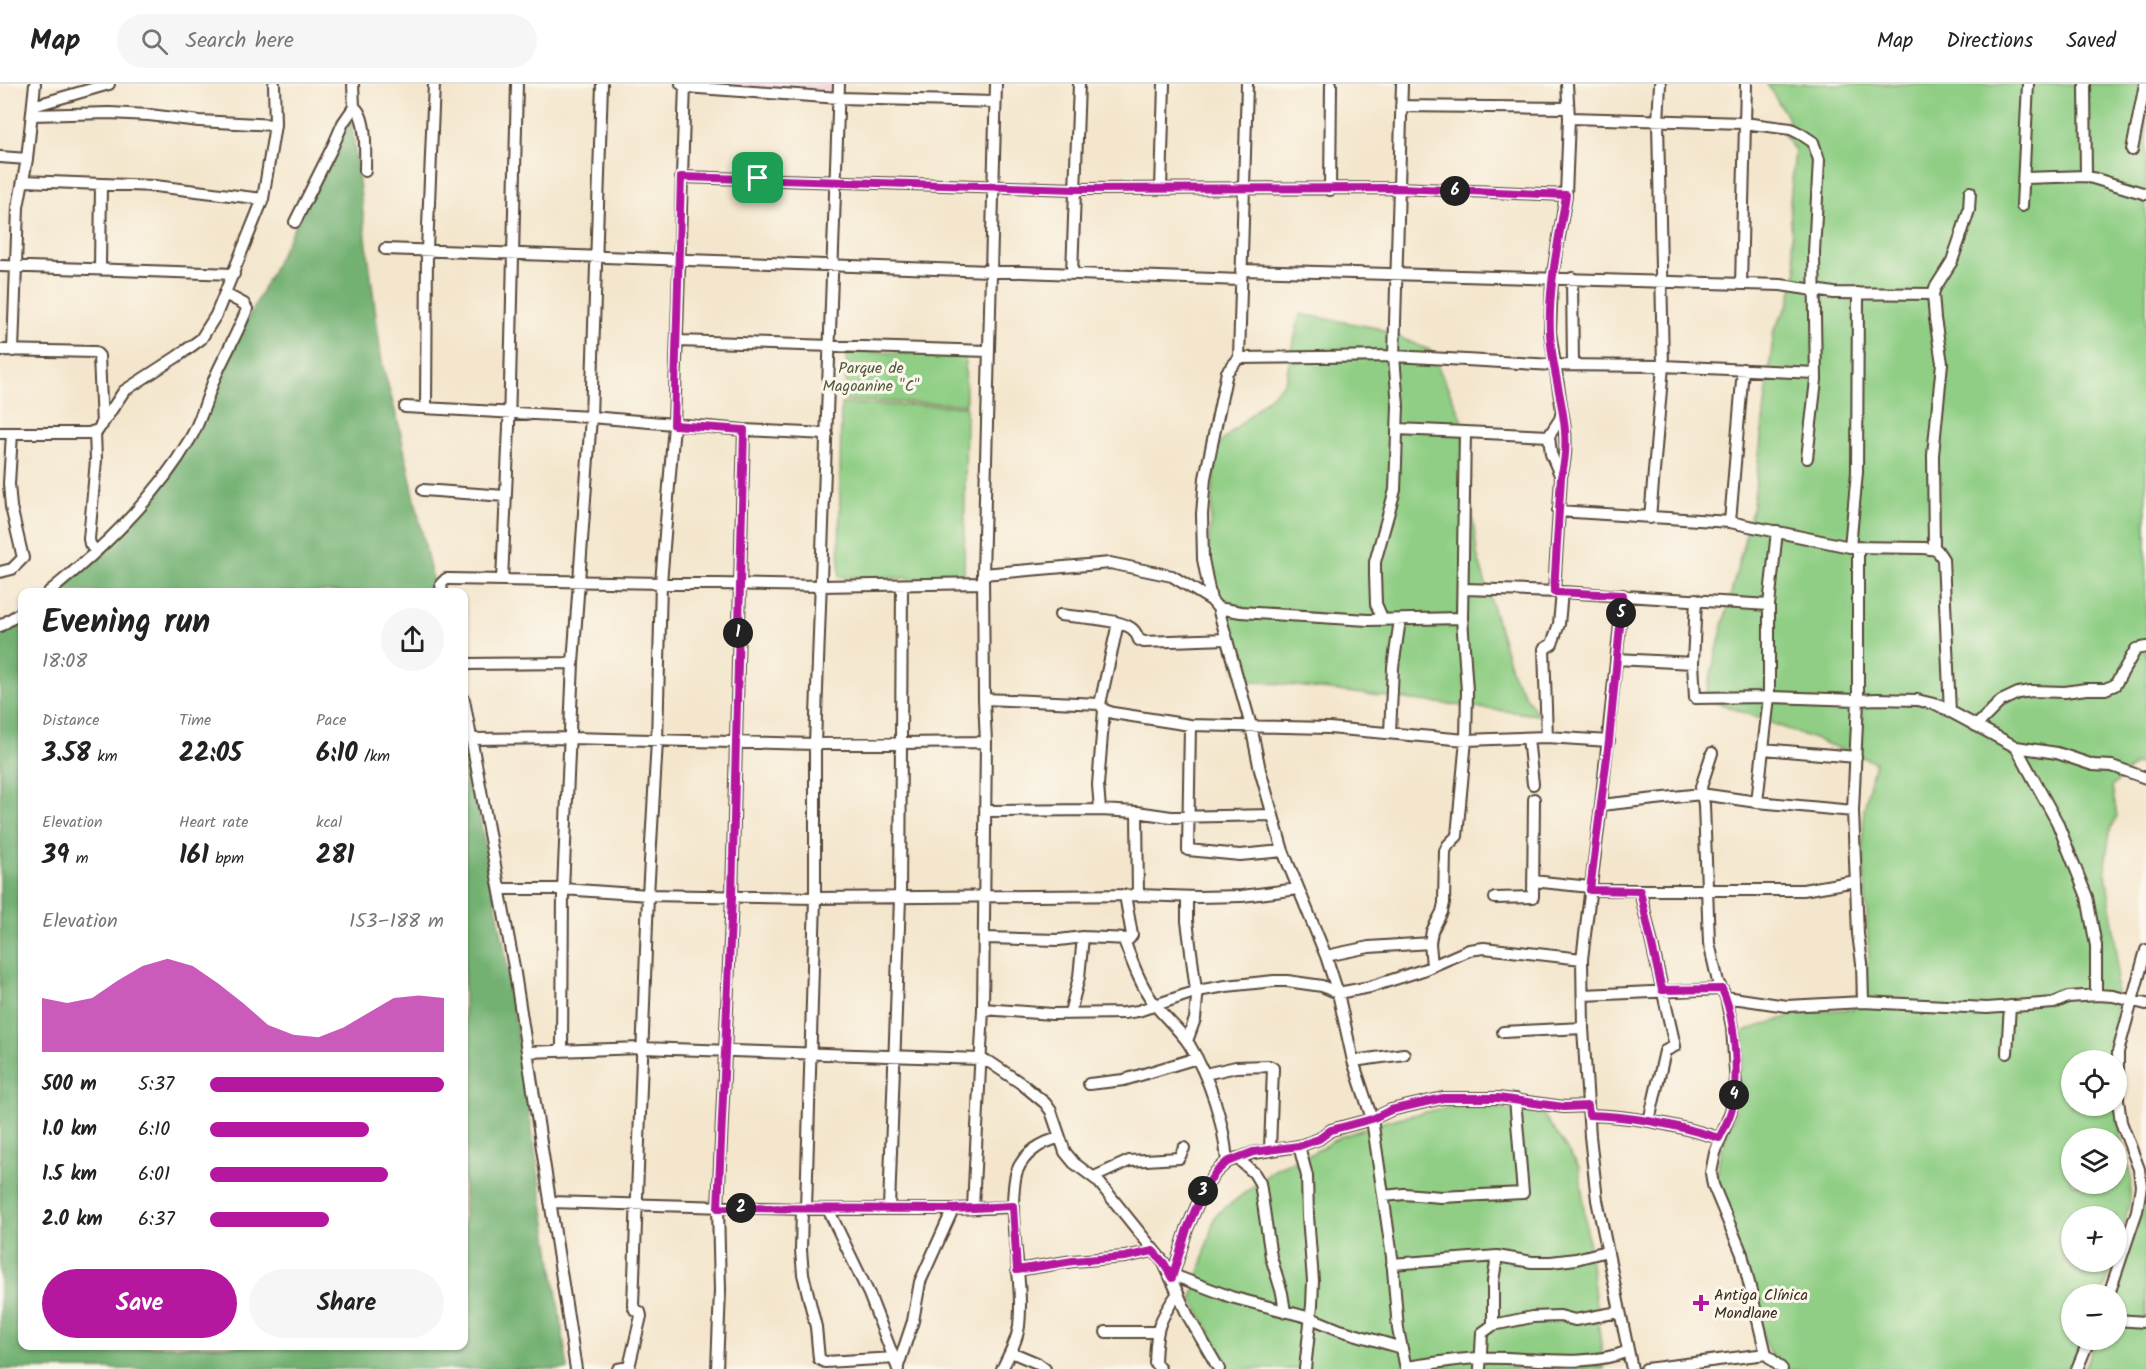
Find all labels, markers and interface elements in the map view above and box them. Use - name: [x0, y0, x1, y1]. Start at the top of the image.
- search box: [117, 14, 537, 68]
- text: Map: [30, 19, 81, 64]
- text: Search here: [186, 24, 294, 59]
- icon: search: [138, 25, 171, 58]
- text: Map: [1877, 25, 1913, 58]
- text: Directions: [1946, 25, 2033, 58]
- text: Saved: [2066, 25, 2116, 58]
- pin: [732, 152, 783, 203]
- icon: arrive: [741, 161, 774, 194]
- pin: 6: [1440, 176, 1470, 206]
- text: 6: [1451, 178, 1459, 203]
- park label: Parque de Magoanine "C": [822, 356, 920, 399]
- text: Evening run: [42, 597, 210, 650]
- pin: 5: [1606, 598, 1636, 628]
- text: 5: [1617, 600, 1625, 625]
- button: share: [381, 608, 444, 671]
- pin: 1: [723, 618, 753, 648]
- text: 1: [736, 620, 740, 645]
- text: 18:08: [42, 646, 87, 678]
- text: Distance: [42, 708, 100, 733]
- text: Time: [179, 708, 211, 733]
- text: Pace: [316, 708, 347, 733]
- text: 3.58: [42, 733, 91, 775]
- text: 22:05: [179, 733, 242, 775]
- text: 6:10: [316, 733, 358, 775]
- text: km: [91, 744, 118, 769]
- text: /km: [358, 744, 390, 769]
- text: Elevation: [42, 810, 103, 835]
- text: Heart rate: [179, 810, 249, 835]
- text: kcal: [316, 810, 342, 835]
- text: 39: [42, 835, 69, 877]
- text: 161: [179, 835, 209, 877]
- text: 281: [316, 835, 354, 877]
- text: m: [69, 846, 89, 871]
- text: bpm: [209, 846, 244, 871]
- text: Elevation: [42, 906, 118, 938]
- text: 153–188 m: [349, 906, 444, 938]
- map controls: [2061, 1050, 2127, 1350]
- button: locate: [2061, 1050, 2127, 1116]
- text: 500 m: [42, 1069, 97, 1101]
- text: 5:37: [138, 1069, 174, 1101]
- pin: 4: [1719, 1080, 1749, 1110]
- text: 4: [1730, 1082, 1738, 1107]
- text: 1.0 km: [42, 1114, 97, 1146]
- text: 6:10: [138, 1114, 170, 1146]
- button: layers: [2061, 1128, 2127, 1194]
- text: 1.5 km: [42, 1159, 97, 1191]
- text: 6:01: [138, 1159, 170, 1191]
- pin: 3: [1188, 1176, 1218, 1206]
- text: 3: [1199, 1178, 1207, 1203]
- pin: 2: [726, 1193, 756, 1223]
- text: 2: [736, 1195, 746, 1220]
- text: 2.0 km: [42, 1204, 103, 1236]
- text: 6:37: [138, 1204, 175, 1236]
- button: +: [2061, 1206, 2127, 1272]
- button: Save: [42, 1269, 237, 1338]
- button: Share: [249, 1269, 444, 1338]
- place label: Antiga Clínica Mondlane: [1714, 1283, 1808, 1326]
- button: −: [2061, 1284, 2127, 1350]
- marker: Antiga Clínica Mondlane: [1692, 1294, 1710, 1312]

